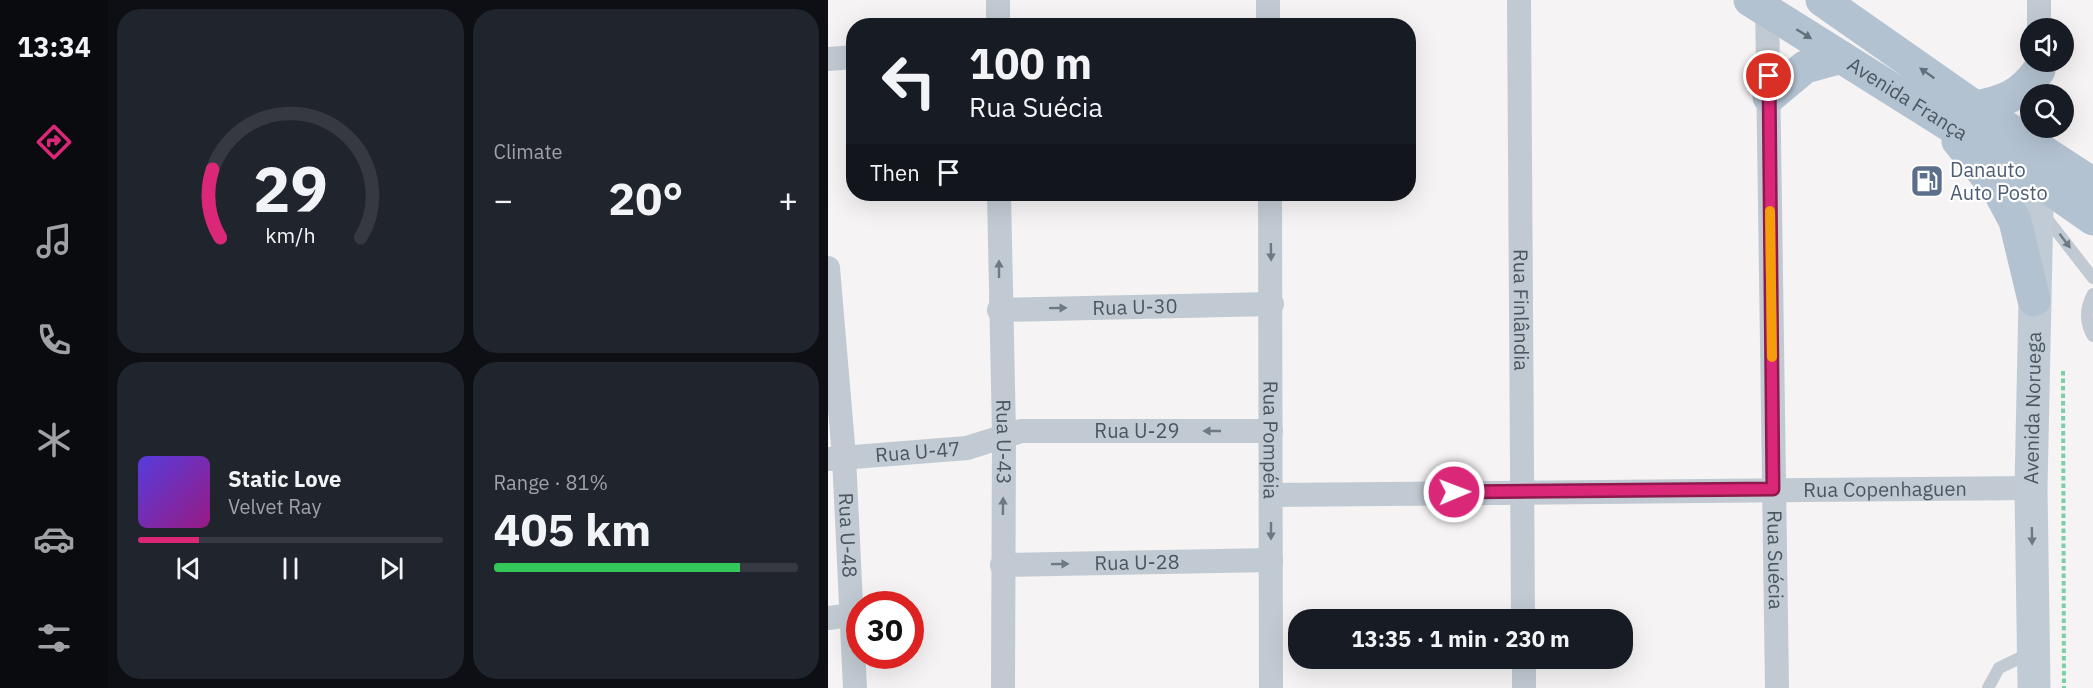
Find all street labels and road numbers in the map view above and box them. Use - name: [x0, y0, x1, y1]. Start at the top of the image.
- street label: Avenida França: [1842, 50, 1973, 146]
- street label: Rua Finlândia: [1508, 249, 1535, 371]
- street label: Rua U-30: [1092, 292, 1178, 321]
- street label: Avenida Noruega: [2017, 331, 2047, 485]
- street label: Rua Pompéia: [1257, 381, 1285, 499]
- street label: Rua U-43: [990, 399, 1018, 485]
- street label: Rua U-29: [1094, 417, 1180, 444]
- street label: Rua U-47: [874, 435, 961, 468]
- street label: Rua Copenhaguen: [1803, 475, 1967, 503]
- street label: Rua U-48: [833, 492, 864, 578]
- street label: Rua Suécia: [1761, 510, 1790, 610]
- street label: Rua U-28: [1094, 548, 1180, 576]

